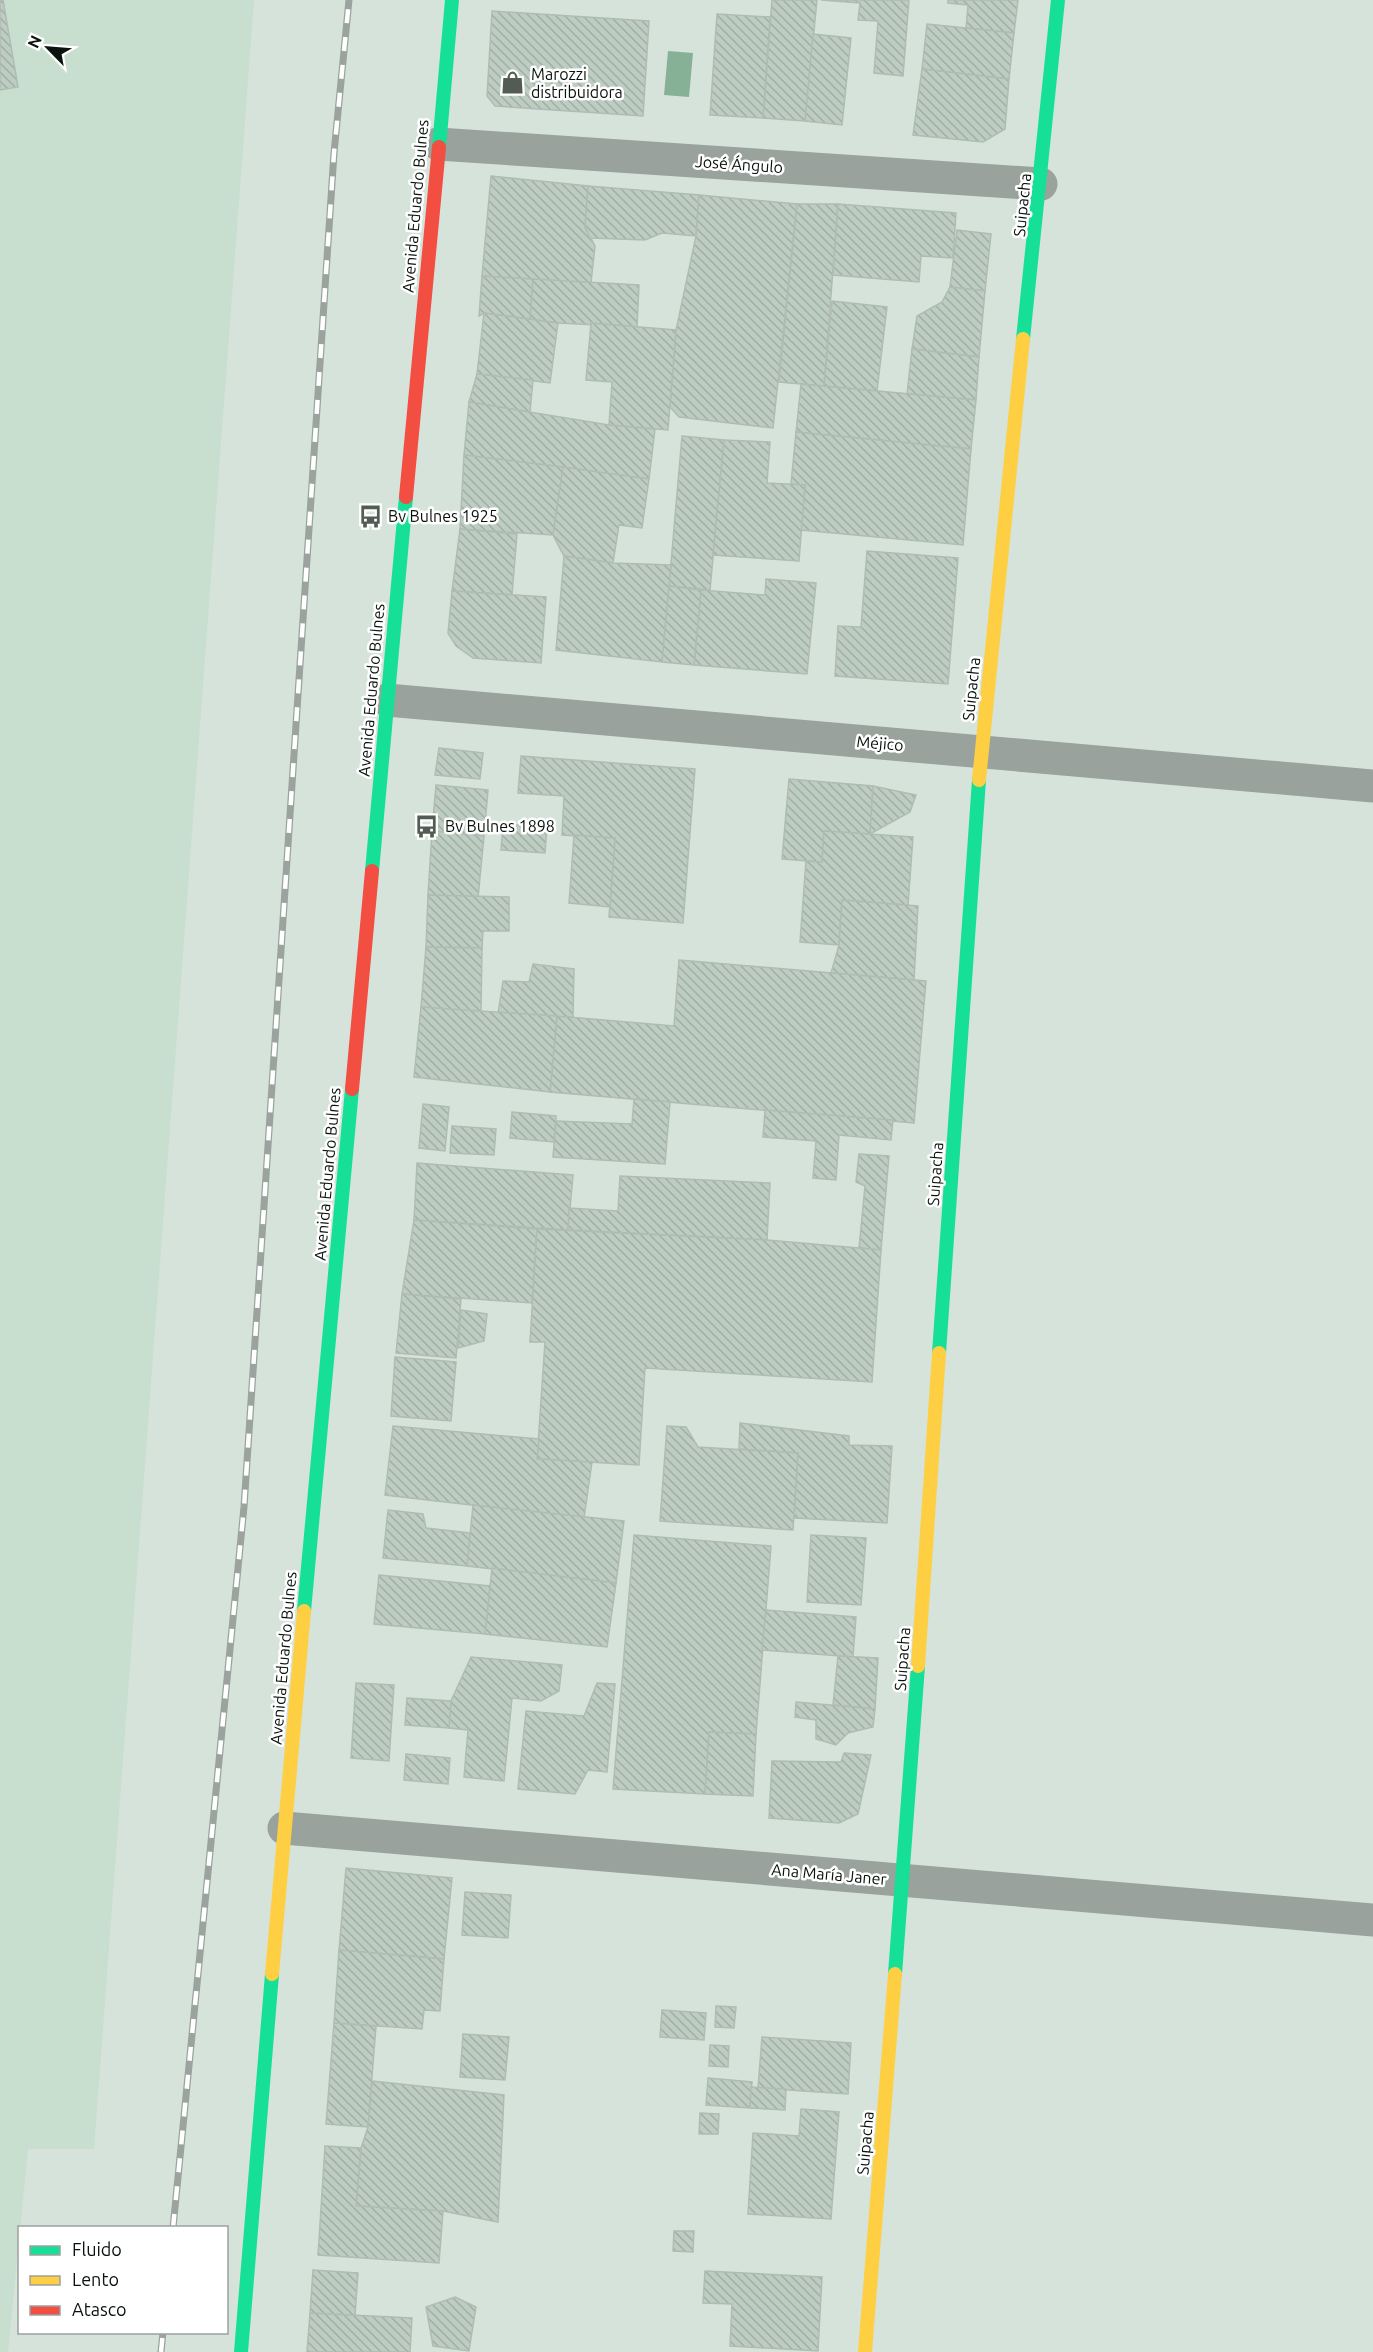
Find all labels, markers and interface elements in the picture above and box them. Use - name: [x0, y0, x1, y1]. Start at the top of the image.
- north arrow: [18, 18, 78, 78]
- text: N: [24, 32, 45, 51]
- place label: Marozzi distribuidora: [531, 65, 623, 101]
- shop icon: Marozzi distribuidora: [500, 70, 526, 96]
- street label: Avenida Eduardo Bulnes: [398, 119, 432, 293]
- street label: José Ángulo: [694, 150, 784, 176]
- street label: Suipacha: [1010, 172, 1034, 238]
- bus stop icon: Bv Bulnes 1925: [357, 503, 383, 529]
- place label: Bv Bulnes 1925: [388, 507, 498, 525]
- street label: Avenida Eduardo Bulnes: [354, 603, 388, 777]
- street label: Suipacha: [959, 656, 983, 722]
- street label: Méjico: [856, 732, 904, 754]
- bus stop icon: Bv Bulnes 1898: [414, 813, 440, 839]
- place label: Bv Bulnes 1898: [445, 817, 555, 835]
- street label: Avenida Eduardo Bulnes: [310, 1087, 344, 1261]
- street label: Suipacha: [924, 1142, 946, 1206]
- street label: Avenida Eduardo Bulnes: [266, 1571, 300, 1745]
- street label: Suipacha: [891, 1627, 913, 1691]
- street label: Ana María Janer: [771, 1860, 887, 1888]
- street label: Suipacha: [853, 2110, 877, 2176]
- legend: [18, 2226, 228, 2334]
- text: Fluido: [72, 2239, 122, 2259]
- text: Lento: [72, 2269, 119, 2289]
- text: Atasco: [72, 2299, 127, 2319]

